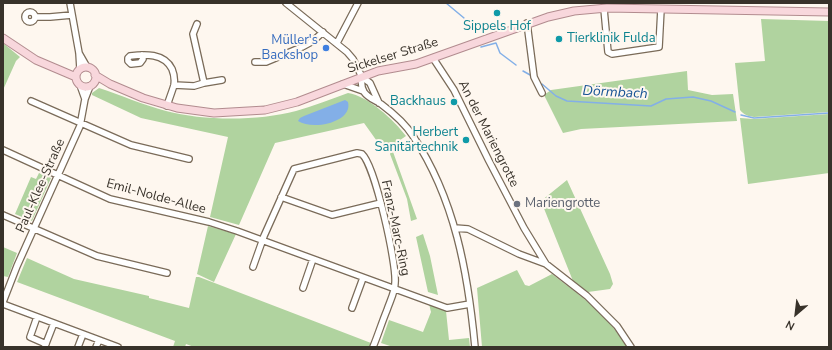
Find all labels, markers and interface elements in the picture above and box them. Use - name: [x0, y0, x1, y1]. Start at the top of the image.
- marker: Sippels Hof: [492, 8, 502, 18]
- place label: Sippels Hof: [463, 19, 531, 35]
- place label: Tierklinik Fulda: [567, 31, 656, 47]
- place label: Müller's Backshop: [261, 33, 318, 64]
- marker: Tierklinik Fulda: [554, 34, 564, 44]
- street label: Sickelser Straße: [346, 35, 440, 77]
- marker: Müller's Backshop: [321, 43, 331, 53]
- street label: An der Mariengrotte: [454, 78, 522, 190]
- water label: Dörmbach: [582, 83, 648, 103]
- place label: Backhaus: [390, 94, 446, 110]
- marker: Backhaus: [449, 97, 459, 107]
- place label: Herbert Sanitärtechnik: [375, 125, 458, 156]
- marker: Herbert Sanitärtechnik: [461, 135, 471, 145]
- street label: Paul-Klee-Straße: [13, 137, 69, 235]
- street label: Emil-Nolde-Allee: [104, 176, 208, 218]
- street label: Franz-Marc-Ring: [377, 179, 413, 277]
- place label: Mariengrotte: [525, 196, 600, 212]
- marker: Mariengrotte: [512, 199, 522, 209]
- north arrow: [776, 294, 816, 334]
- text: N: [783, 316, 797, 334]

